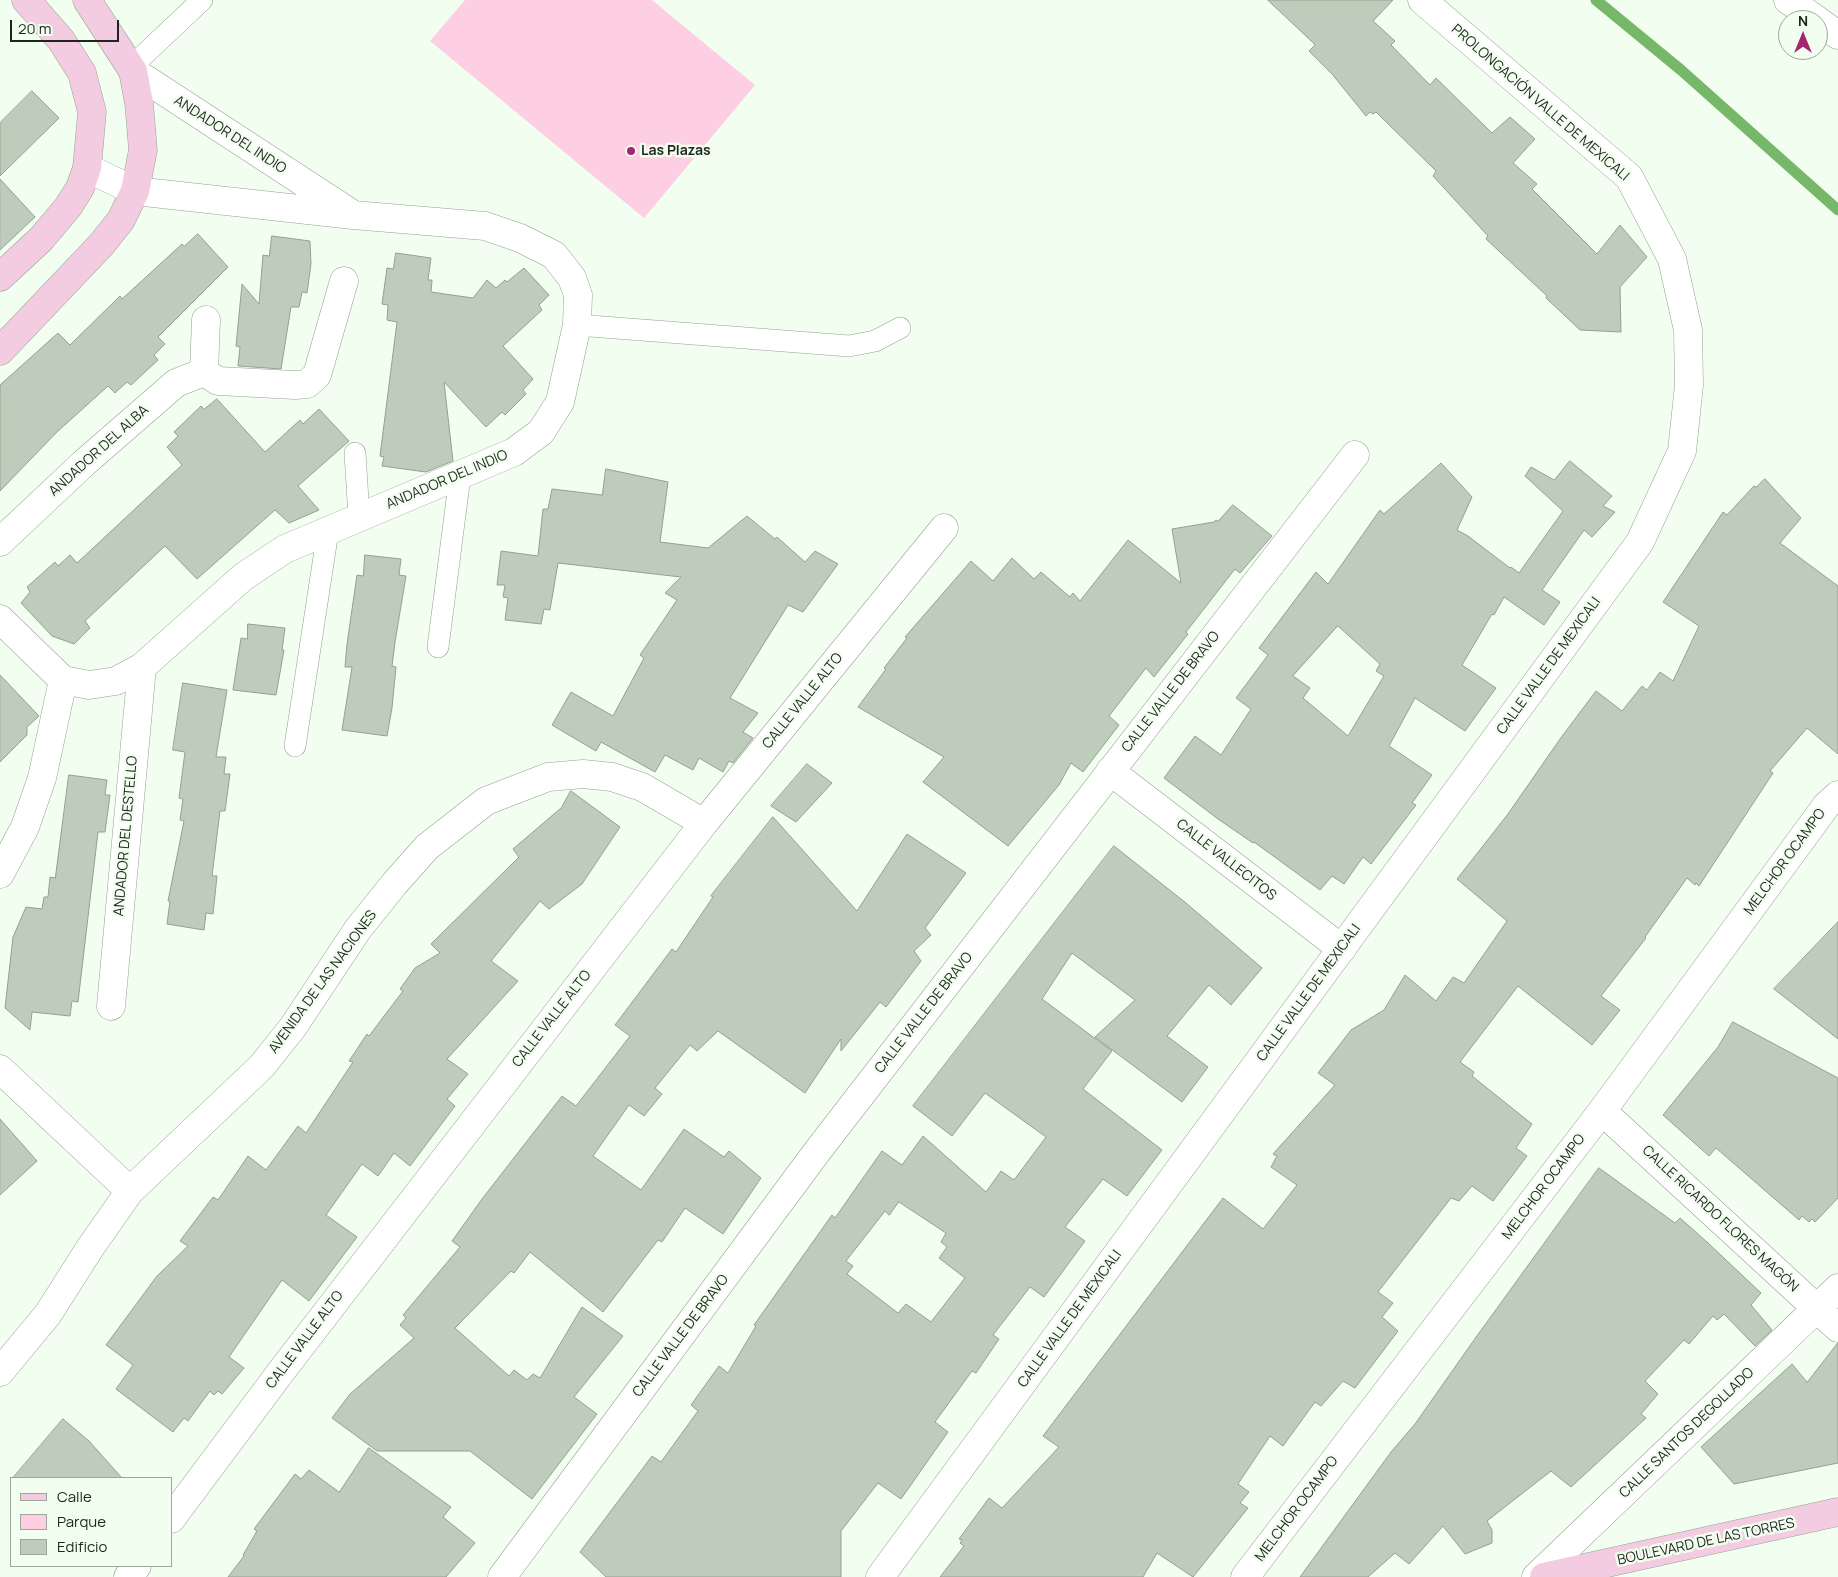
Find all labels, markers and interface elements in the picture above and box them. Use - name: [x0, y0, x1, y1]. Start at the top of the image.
- scale bar: [12, 10, 121, 42]
- north arrow: [1778, 10, 1828, 60]
- text: N: [1798, 11, 1808, 30]
- text: 20 m: [18, 18, 51, 39]
- street label: PROLONGACIÓN VALLE DE MEXICALI: [1448, 21, 1632, 185]
- street label: ANDADOR DEL INDIO: [171, 92, 289, 178]
- place label: Las Plazas: [641, 143, 711, 159]
- marker: Las Plazas: [625, 145, 637, 157]
- street label: ANDADOR DEL ALBA: [46, 402, 152, 500]
- street label: ANDADOR DEL INDIO: [384, 447, 510, 513]
- street label: CALLE VALLE DE MEXICALI: [1493, 594, 1605, 738]
- street label: CALLE VALLE DE BRAVO: [1119, 628, 1223, 756]
- street label: CALLE VALLE ALTO: [759, 650, 847, 752]
- street label: ANDADOR DEL DESTELLO: [111, 755, 141, 917]
- street label: MELCHOR OCAMPO: [1741, 806, 1829, 918]
- street label: CALLE VALLECITOS: [1173, 816, 1279, 904]
- street label: AVENIDA DE LAS NACIONES: [265, 907, 381, 1057]
- street label: CALLE VALLE DE MEXICALI: [1253, 921, 1365, 1065]
- street label: CALLE VALLE DE BRAVO: [872, 949, 976, 1077]
- street label: CALLE VALLE ALTO: [509, 967, 595, 1071]
- street label: MELCHOR OCAMPO: [1499, 1131, 1589, 1243]
- street label: CALLE RICARDO FLORES MAGÓN: [1638, 1142, 1802, 1296]
- street label: CALLE VALLE DE MEXICALI: [1014, 1247, 1126, 1391]
- street label: CALLE VALLE DE BRAVO: [629, 1271, 733, 1401]
- street label: CALLE VALLE ALTO: [263, 1288, 347, 1392]
- street label: CALLE SANTOS DEGOLLADO: [1616, 1364, 1758, 1502]
- street label: MELCHOR OCAMPO: [1252, 1453, 1342, 1565]
- legend: [10, 1477, 172, 1567]
- text: Calle: [57, 1486, 92, 1507]
- text: Parque: [57, 1511, 106, 1532]
- street label: BOULEVARD DE LAS TORRES: [1616, 1515, 1796, 1569]
- text: Edificio: [57, 1536, 107, 1557]

